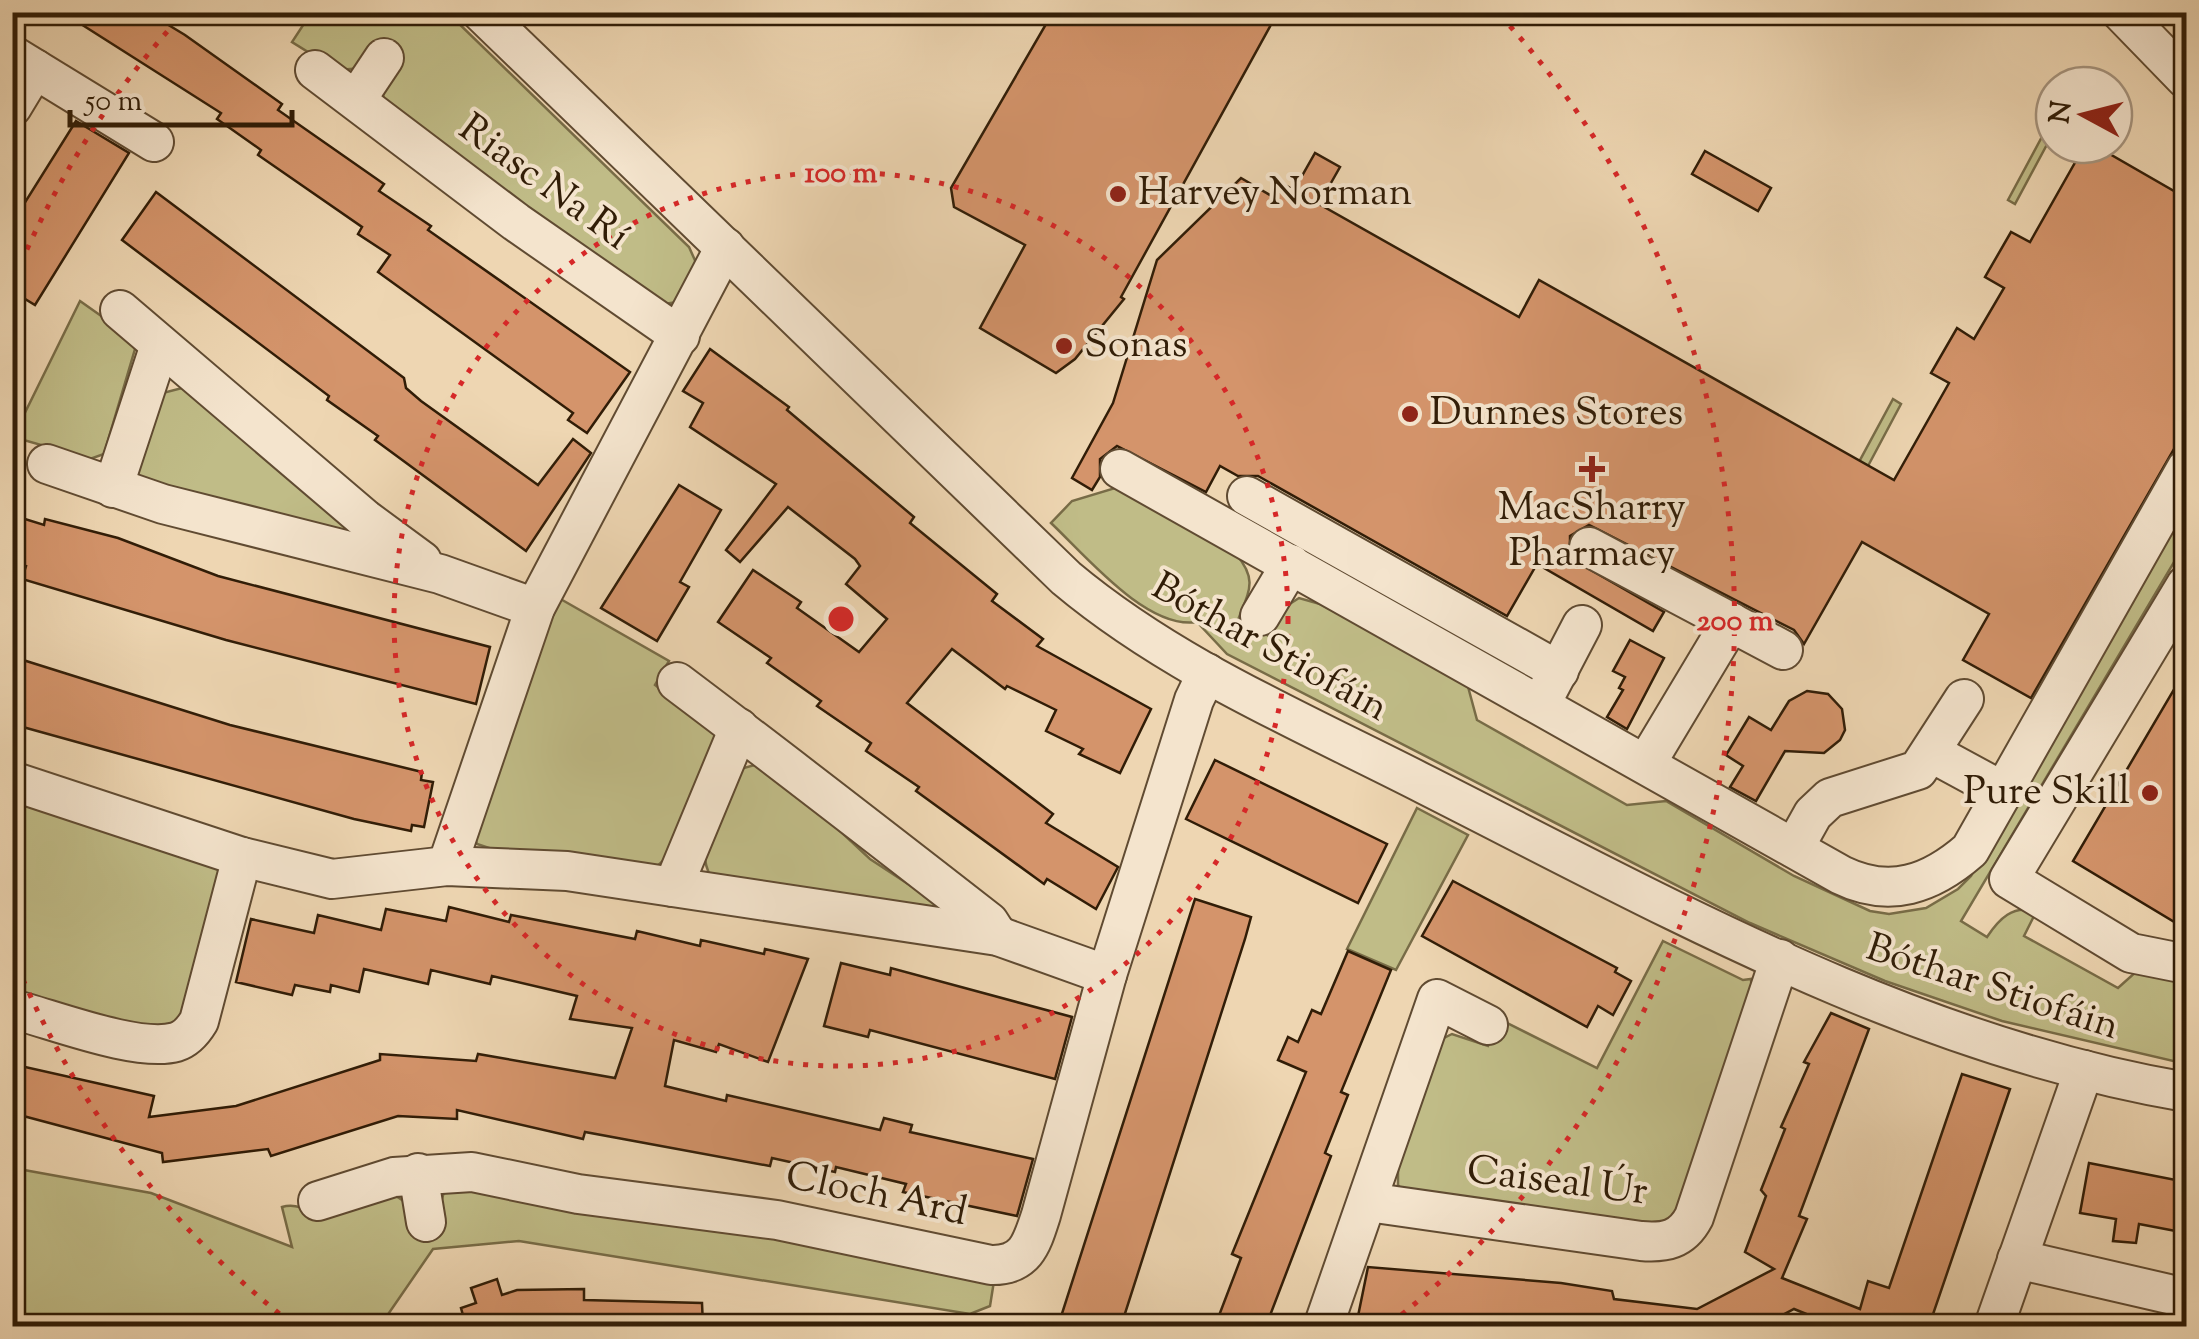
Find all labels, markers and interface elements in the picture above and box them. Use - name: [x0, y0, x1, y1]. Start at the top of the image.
- scale bar: [70, 65, 292, 127]
- north arrow: [2034, 65, 2134, 165]
- text: 50 m: [83, 81, 143, 124]
- text: N: [2041, 99, 2083, 126]
- street label: Riasc Na Rí: [446, 102, 640, 266]
- text: 100 m: [805, 153, 878, 196]
- place label: Harvey Norman: [1138, 166, 1412, 223]
- marker: Harvey Norman: [1107, 183, 1129, 205]
- place label: Sonas: [1084, 318, 1188, 375]
- marker: Sonas: [1053, 335, 1075, 357]
- place label: Dunnes Stores: [1430, 386, 1683, 443]
- marker: Dunnes Stores: [1399, 403, 1421, 425]
- marker: MacSharry Pharmacy: [1581, 458, 1603, 480]
- place label: MacSharry Pharmacy: [1498, 481, 1686, 584]
- street label: Bóthar Stiofáin: [1140, 560, 1398, 738]
- centre of rings: [823, 601, 859, 637]
- text: 200 m: [1697, 601, 1774, 644]
- place label: Pure Skill: [1963, 765, 2130, 822]
- marker: Pure Skill: [2139, 782, 2161, 804]
- street label: Bóthar Stiofáin: [1858, 921, 2126, 1057]
- street label: Caiseal Úr: [1463, 1144, 1651, 1222]
- street label: Cloch Ard: [780, 1149, 972, 1243]

